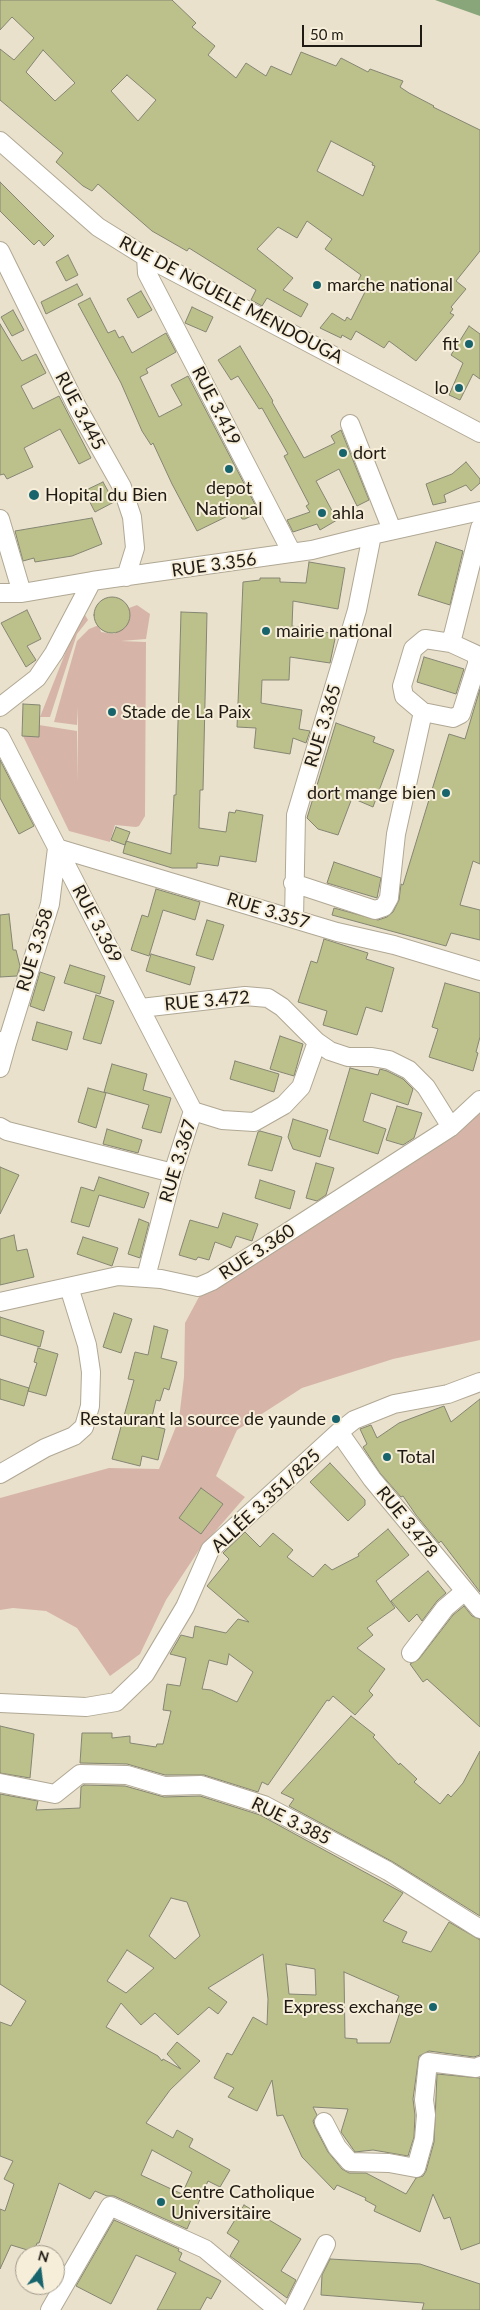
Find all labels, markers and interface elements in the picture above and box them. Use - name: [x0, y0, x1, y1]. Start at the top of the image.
- scale bar: [305, 15, 425, 47]
- text: 50 m: [310, 25, 344, 43]
- street label: RUE DE NGUELE MENDOUGA: [115, 232, 347, 368]
- place label: marche national: [327, 274, 453, 296]
- marker: marche national: [311, 279, 323, 291]
- place label: fit: [442, 333, 459, 355]
- marker: fit: [463, 338, 475, 350]
- street label: RUE 3.419: [187, 363, 245, 449]
- street label: RUE 3.445: [50, 368, 110, 454]
- place label: lo: [435, 377, 449, 399]
- marker: lo: [453, 382, 465, 394]
- place label: dort: [353, 442, 386, 464]
- marker: dort: [337, 447, 349, 459]
- marker: depot National: [223, 463, 235, 475]
- place label: depot National: [196, 477, 262, 520]
- place label: Hopital du Bien: [45, 484, 167, 506]
- marker: Hopital du Bien: [27, 488, 41, 502]
- place label: ahla: [332, 502, 364, 524]
- marker: ahla: [316, 507, 328, 519]
- street label: RUE 3.356: [170, 548, 258, 582]
- place label: mairie national: [276, 620, 392, 642]
- marker: mairie national: [260, 625, 272, 637]
- street label: RUE 3.365: [300, 682, 346, 770]
- place label: Stade de La Paix: [122, 701, 251, 723]
- marker: Stade de La Paix: [106, 706, 118, 718]
- place label: dort mange bien: [307, 782, 436, 804]
- marker: dort mange bien: [440, 787, 452, 799]
- street label: RUE 3.369: [67, 881, 127, 967]
- street label: RUE 3.357: [224, 888, 312, 934]
- street label: RUE 3.358: [12, 906, 58, 994]
- street label: RUE 3.472: [163, 987, 251, 1015]
- street label: RUE 3.367: [155, 1117, 201, 1205]
- street label: RUE 3.360: [215, 1220, 299, 1284]
- place label: Restaurant la source de yaunde: [80, 1408, 326, 1430]
- marker: Restaurant la source de yaunde: [330, 1413, 342, 1425]
- street label: ALLÉE 3.351/825: [207, 1445, 325, 1557]
- place label: Total: [397, 1446, 435, 1468]
- marker: Total: [381, 1451, 393, 1463]
- street label: RUE 3.478: [372, 1482, 442, 1562]
- street label: RUE 3.385: [248, 1793, 334, 1849]
- place label: Express exchange: [283, 1996, 423, 2018]
- marker: Express exchange: [427, 2001, 439, 2013]
- place label: Centre Catholique Universitaire: [171, 2181, 315, 2224]
- marker: Centre Catholique Universitaire: [155, 2196, 167, 2208]
- north arrow: [15, 2245, 65, 2295]
- text: N: [36, 2246, 51, 2266]

